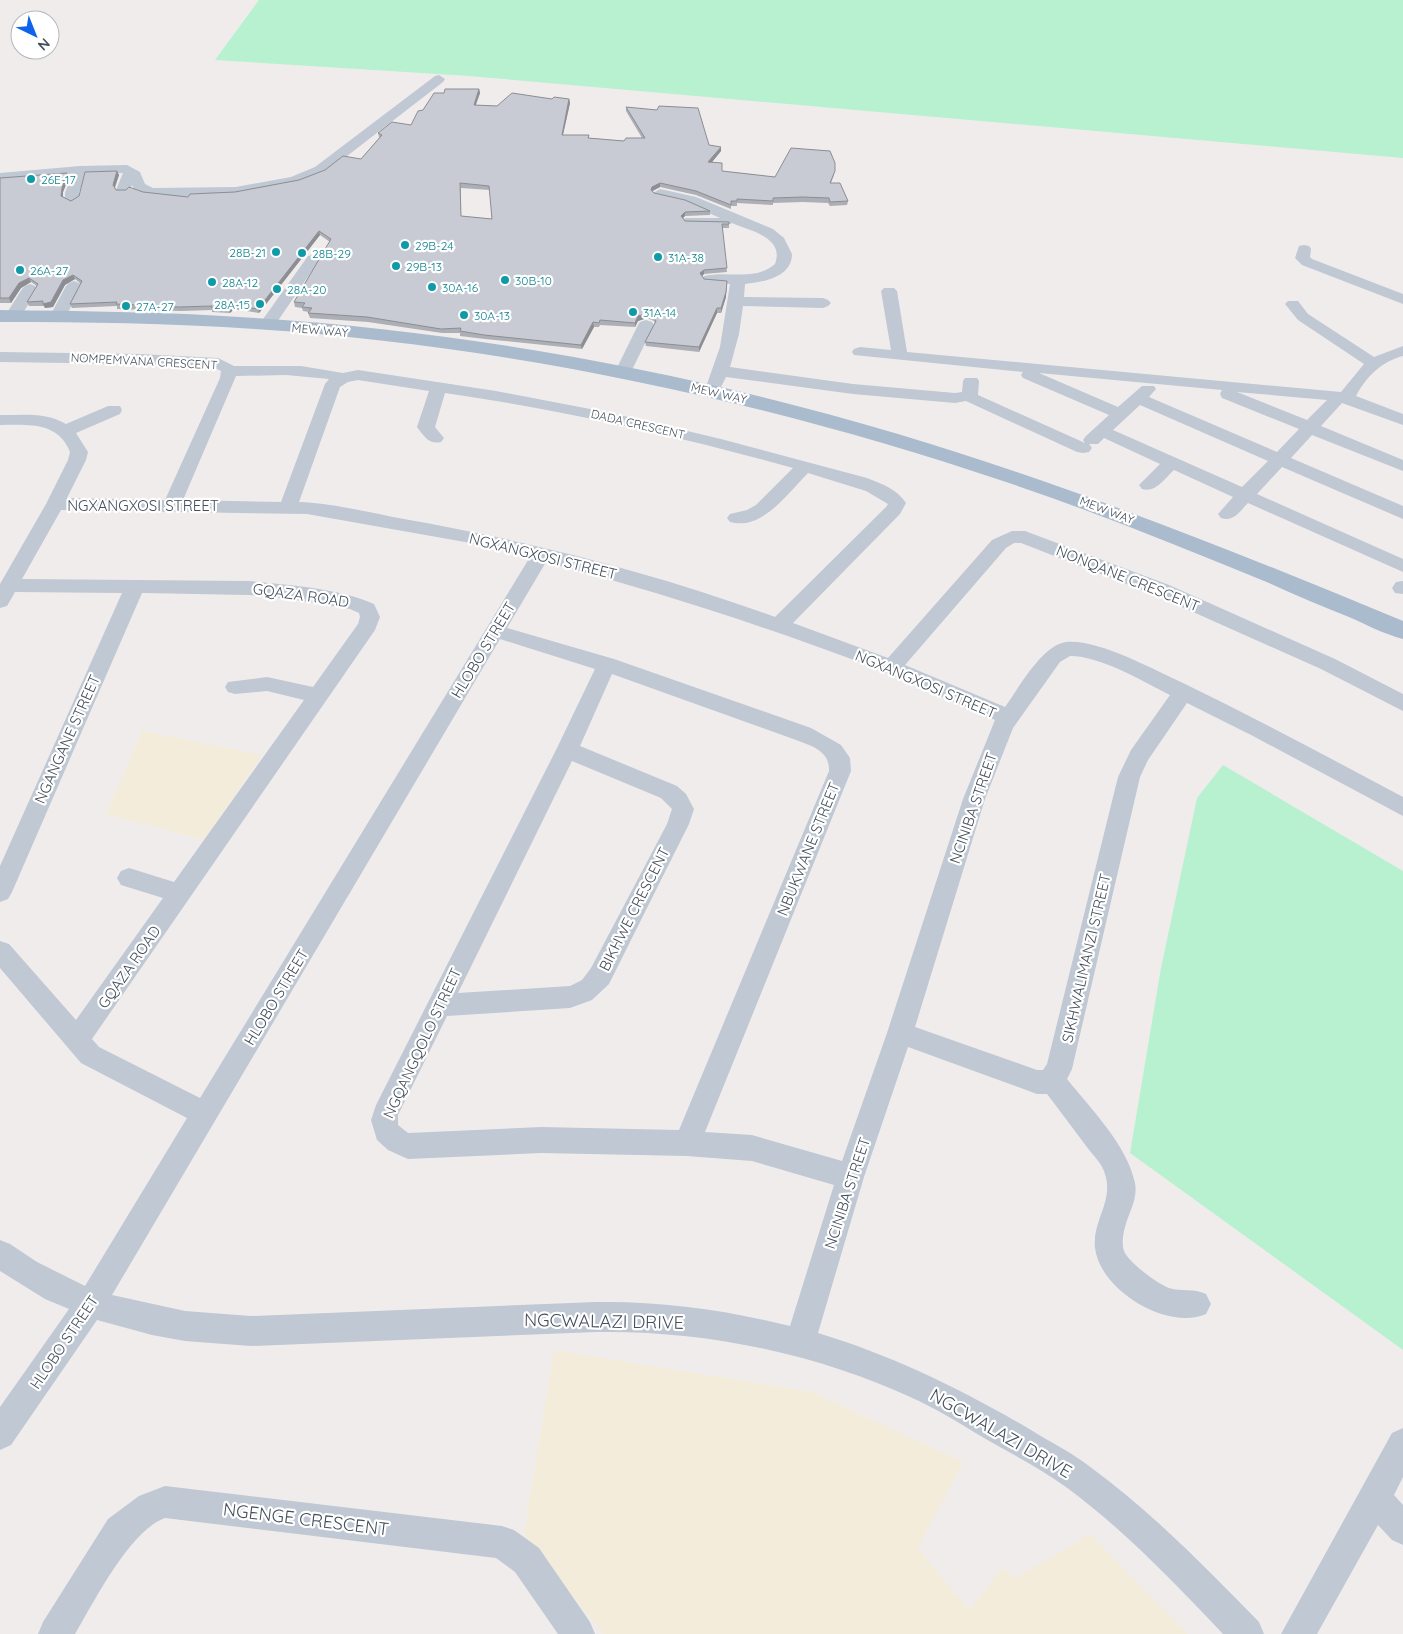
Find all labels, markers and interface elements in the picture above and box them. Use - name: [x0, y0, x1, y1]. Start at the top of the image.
- north arrow: [10, 10, 60, 60]
- text: N: [34, 34, 54, 55]
- place label: 26E-17: [41, 172, 76, 187]
- marker: 26E-17: [25, 173, 37, 185]
- place label: 29B-24: [415, 238, 454, 253]
- marker: 29B-24: [399, 239, 411, 251]
- place label: 28B-21: [229, 245, 266, 260]
- marker: 28B-21: [270, 246, 282, 258]
- place label: 28B-29: [312, 246, 351, 261]
- marker: 28B-29: [296, 247, 308, 259]
- place label: 31A-38: [668, 250, 704, 265]
- marker: 31A-38: [652, 251, 664, 263]
- place label: 29B-13: [406, 259, 442, 274]
- marker: 29B-13: [390, 260, 402, 272]
- place label: 26A-27: [30, 263, 68, 278]
- marker: 26A-27: [14, 264, 26, 276]
- place label: 30B-10: [515, 273, 552, 288]
- marker: 30B-10: [499, 274, 511, 286]
- place label: 28A-12: [222, 275, 258, 290]
- marker: 28A-12: [206, 276, 218, 288]
- place label: 30A-16: [442, 280, 479, 295]
- marker: 30A-16: [426, 281, 438, 293]
- place label: 28A-20: [287, 282, 326, 297]
- marker: 28A-20: [271, 283, 283, 295]
- place label: 28A-15: [214, 297, 250, 312]
- marker: 28A-15: [254, 298, 266, 310]
- place label: 27A-27: [136, 299, 174, 314]
- marker: 27A-27: [120, 300, 132, 312]
- place label: 31A-14: [643, 305, 676, 320]
- marker: 31A-14: [627, 306, 639, 318]
- place label: 30A-13: [474, 308, 510, 323]
- marker: 30A-13: [458, 309, 470, 321]
- street label: MEW WAY: [291, 320, 349, 340]
- street label: NOMPEMVANA CRESCENT: [70, 350, 218, 372]
- street label: MEW WAY: [690, 379, 749, 407]
- street label: DADA CRESCENT: [590, 406, 686, 442]
- street label: MEW WAY: [1078, 493, 1137, 527]
- street label: NGXANGXOSI STREET: [67, 496, 219, 515]
- street label: NGXANGXOSI STREET: [467, 528, 619, 584]
- street label: NONQANE CRESCENT: [1053, 540, 1203, 616]
- street label: GQAZA ROAD: [252, 579, 351, 611]
- street label: HLOBO STREET: [447, 598, 519, 702]
- street label: NGXANGXOSI STREET: [853, 646, 999, 722]
- street label: NGANGANE STREET: [30, 672, 104, 806]
- street label: NCINIBA STREET: [945, 750, 1001, 866]
- street label: NBUKWANE STREET: [773, 779, 843, 919]
- street label: BIKHWE CRESCENT: [595, 844, 673, 974]
- street label: SIKHWALIMANZI STREET: [1057, 872, 1115, 1044]
- street label: GQAZA ROAD: [93, 922, 165, 1012]
- street label: HLOBO STREET: [240, 945, 312, 1049]
- street label: NGQANGQOLO STREET: [379, 965, 465, 1121]
- street label: NCINIBA STREET: [820, 1135, 874, 1251]
- street label: HLOBO STREET: [26, 1291, 102, 1393]
- street label: NGCWALAZI DRIVE: [524, 1308, 684, 1334]
- street label: NGCWALAZI DRIVE: [926, 1383, 1076, 1483]
- street label: NGENGE CRESCENT: [222, 1497, 390, 1541]

